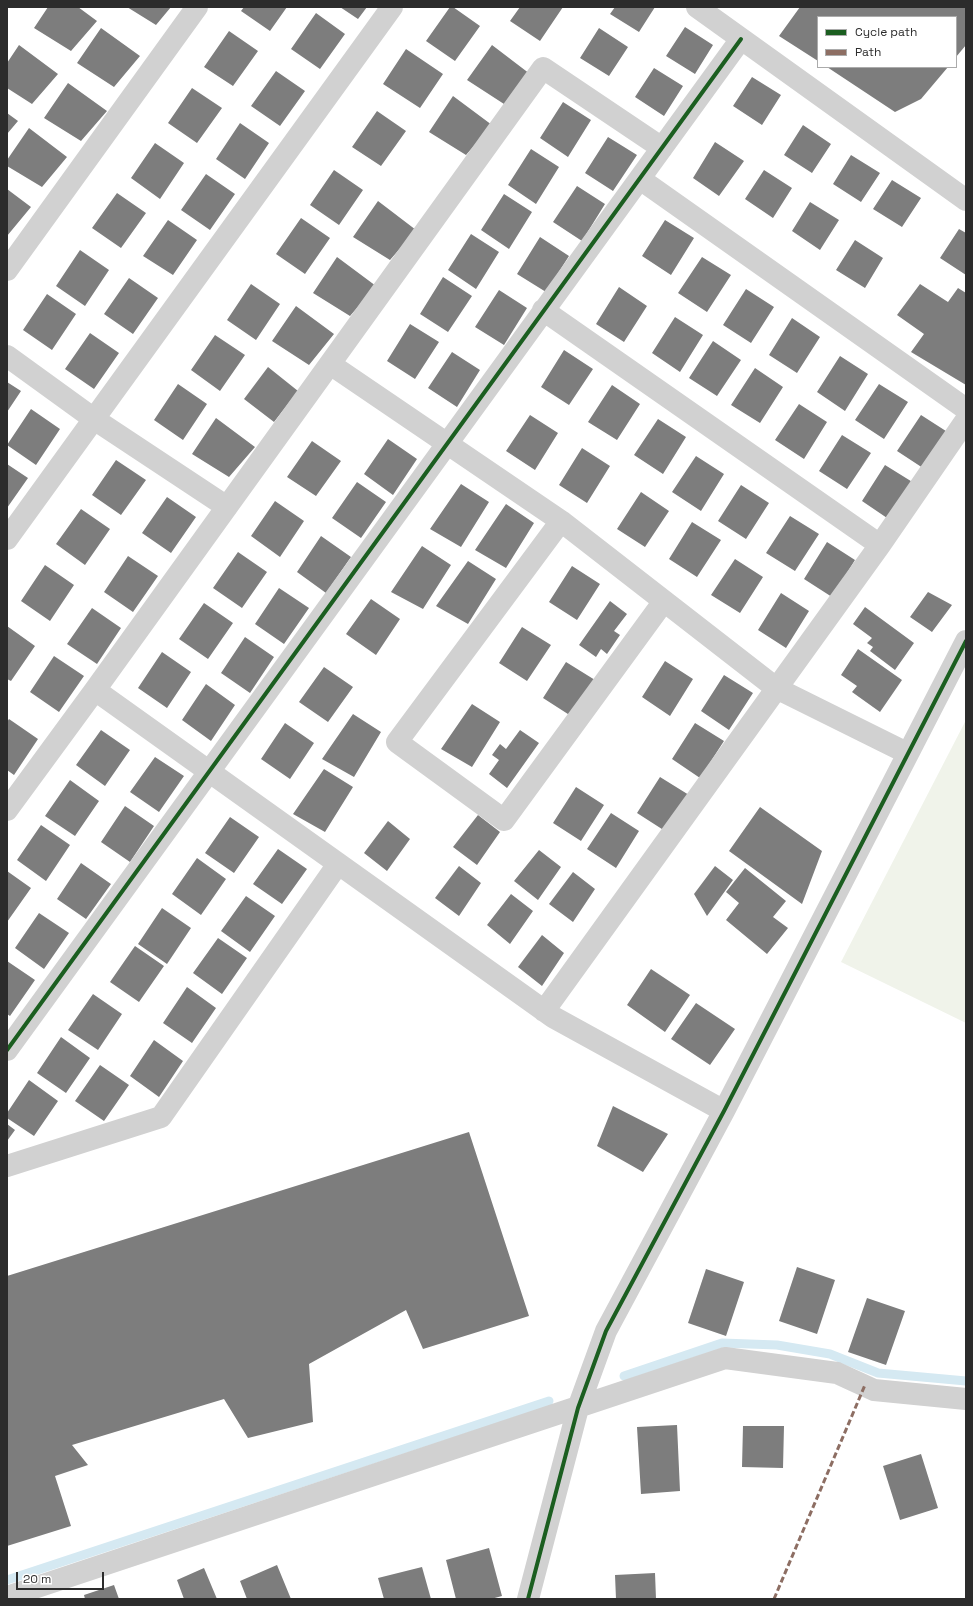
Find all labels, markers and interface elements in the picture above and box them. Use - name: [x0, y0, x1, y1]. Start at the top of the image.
- legend: [817, 16, 957, 68]
- text: Cycle path: [855, 24, 917, 40]
- text: Path: [855, 44, 881, 60]
- scale bar: [18, 1564, 106, 1590]
- text: 20 m: [23, 1571, 51, 1587]

